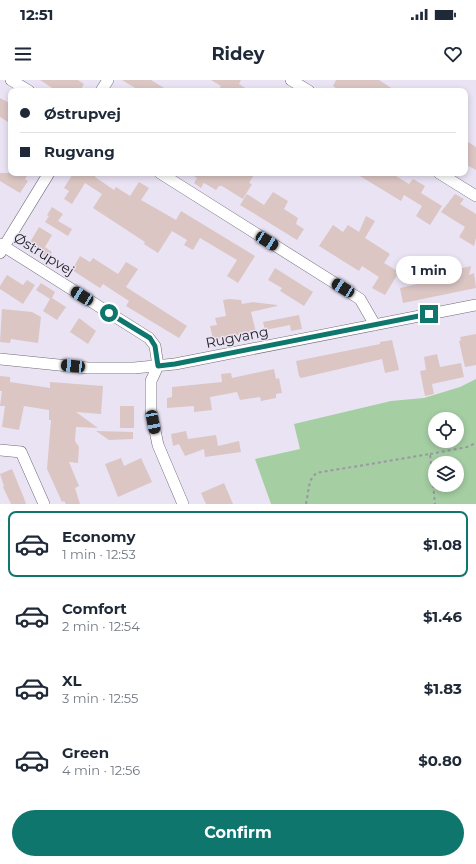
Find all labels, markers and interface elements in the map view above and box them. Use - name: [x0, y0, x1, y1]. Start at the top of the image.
- text: 12:51: [20, 5, 53, 24]
- icon: menu: [12, 43, 34, 65]
- text: Ridey: [211, 43, 265, 65]
- icon: heart: [442, 43, 464, 65]
- text: Østrupvej: [44, 104, 121, 123]
- text: Rugvang: [44, 142, 115, 161]
- street label: Østrupvej: [10, 228, 78, 280]
- car: [254, 230, 280, 252]
- callout: 1 min: [396, 256, 462, 284]
- text: 1 min: [411, 262, 447, 278]
- car: [330, 277, 356, 299]
- car: [69, 285, 95, 307]
- route start: [100, 304, 118, 322]
- route end: [420, 305, 438, 323]
- street label: Rugvang: [204, 322, 270, 352]
- car: [60, 359, 86, 373]
- car: [145, 409, 161, 435]
- map controls: [428, 412, 464, 492]
- button: locate: [428, 412, 464, 448]
- button: layers: [428, 456, 464, 492]
- icon: car: [14, 526, 50, 562]
- text: Economy: [62, 527, 135, 546]
- text: $1.08: [423, 535, 462, 554]
- text: 1 min · 12:53: [62, 546, 136, 562]
- icon: car: [14, 598, 50, 634]
- text: Comfort: [62, 599, 127, 618]
- text: $1.46: [423, 607, 462, 626]
- text: 2 min · 12:54: [62, 618, 140, 634]
- icon: car: [14, 670, 50, 706]
- text: XL: [62, 671, 81, 690]
- text: $1.83: [424, 679, 462, 698]
- text: 3 min · 12:55: [62, 690, 138, 706]
- icon: car: [14, 742, 50, 778]
- text: Green: [62, 743, 109, 762]
- text: $0.80: [418, 751, 462, 770]
- text: 4 min · 12:56: [62, 762, 140, 778]
- button: Confirm: [12, 810, 464, 856]

